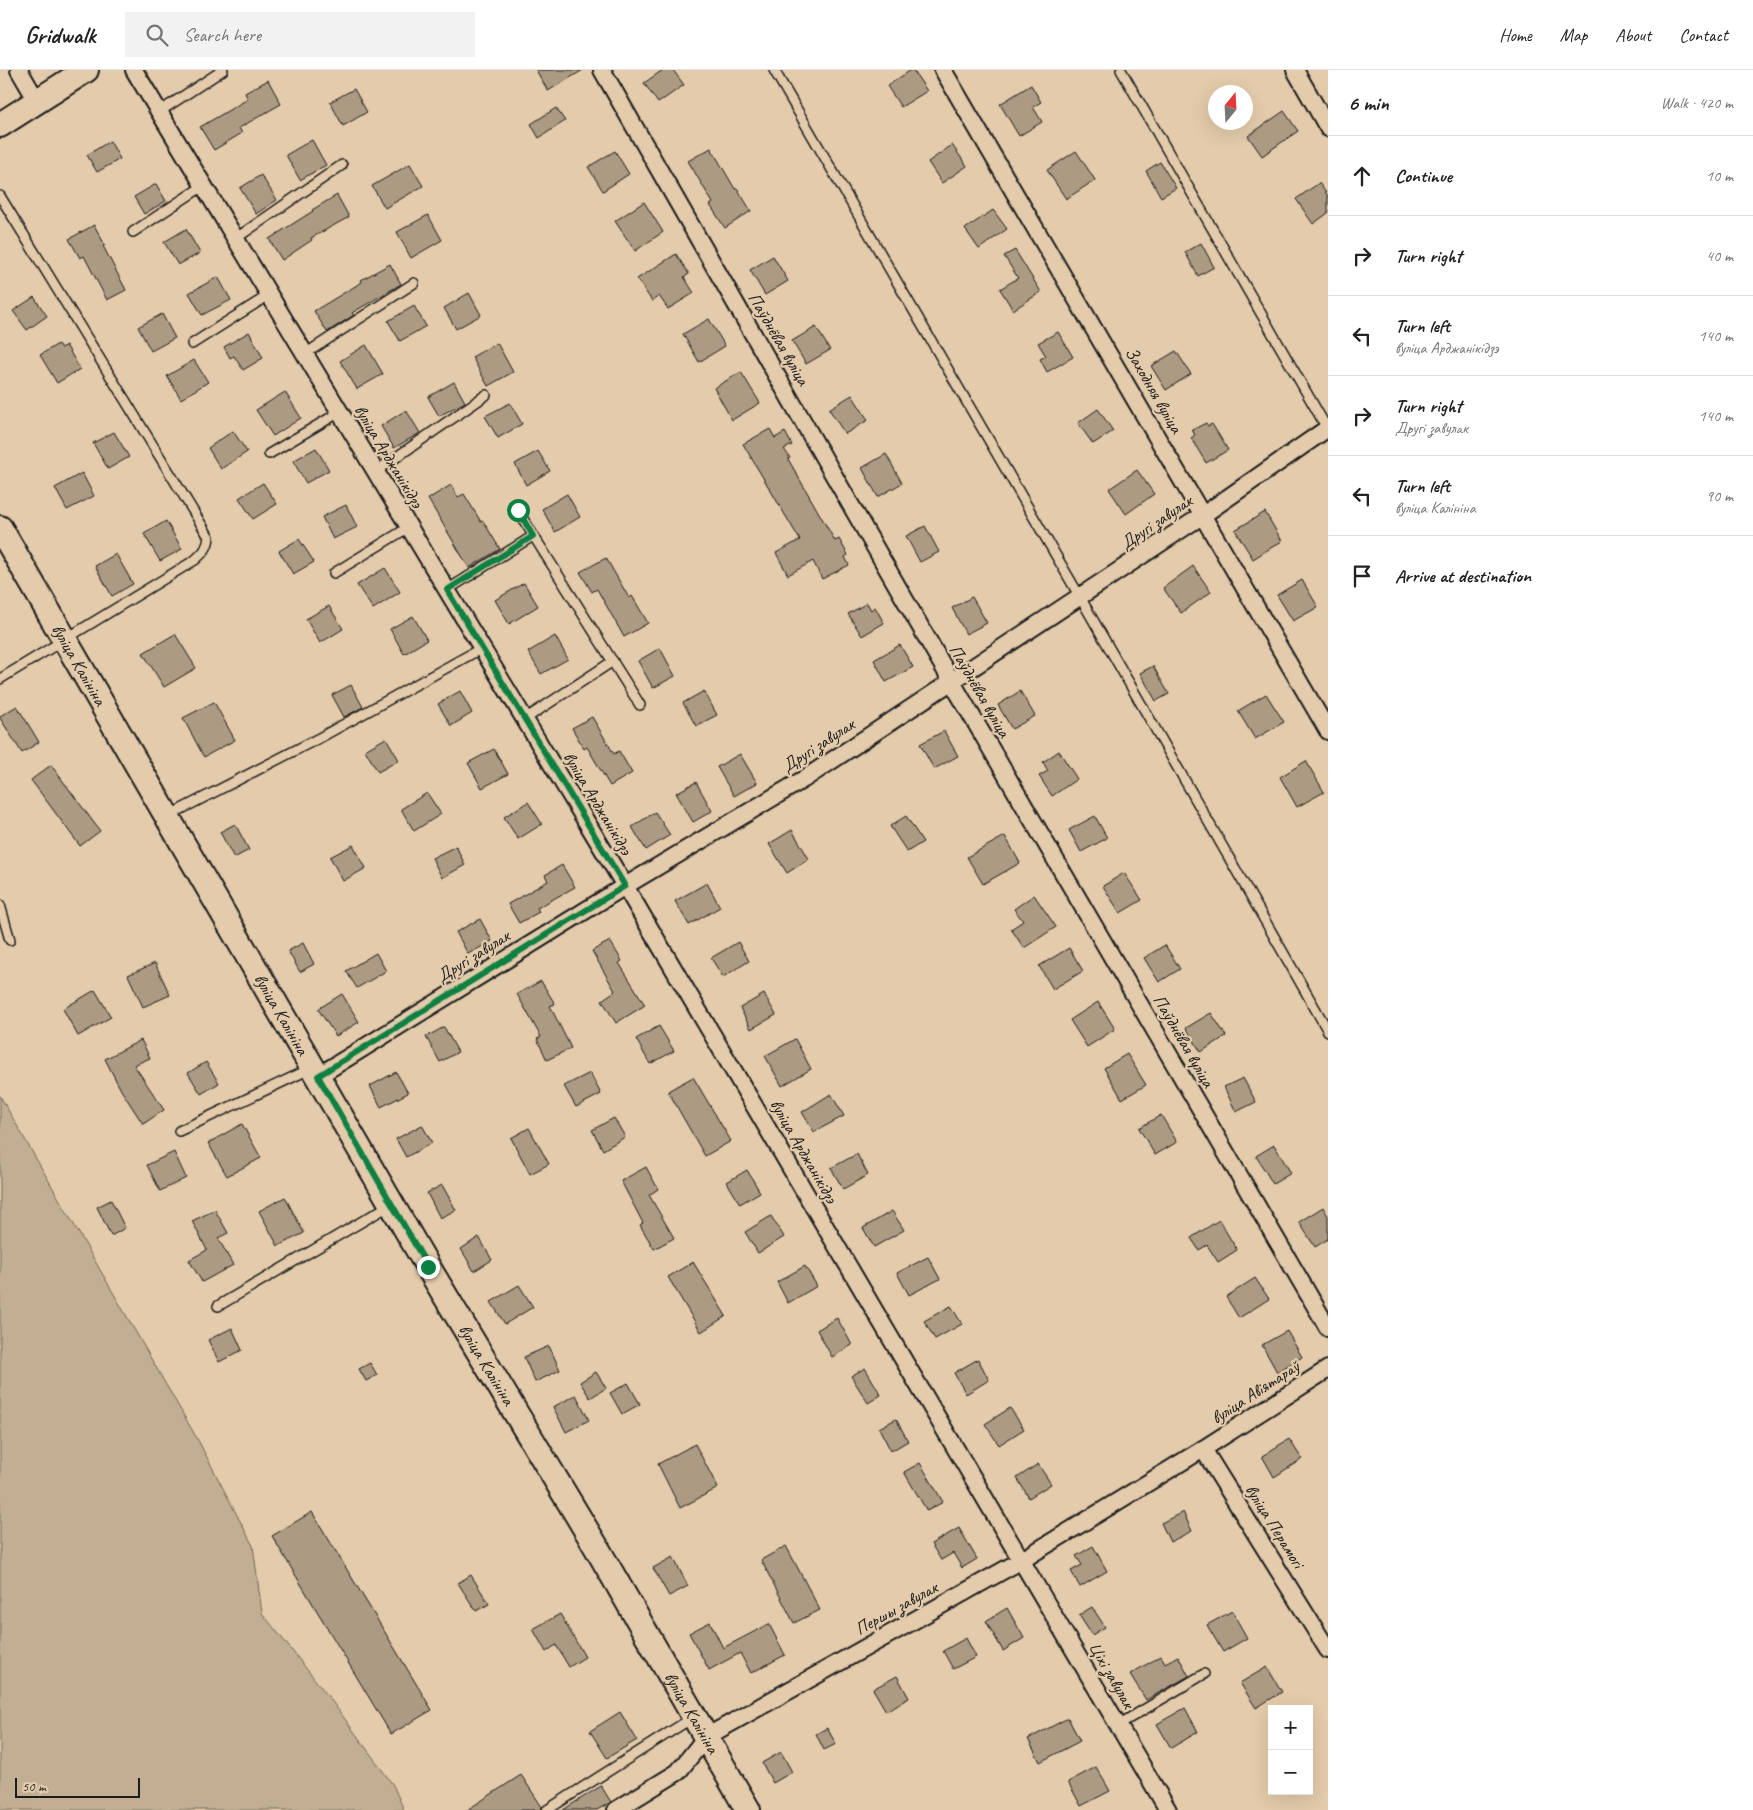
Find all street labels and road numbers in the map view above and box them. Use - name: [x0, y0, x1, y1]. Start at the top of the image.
- street label: Паўднёвая вуліца: [744, 289, 815, 390]
- street label: Заходняя вуліца: [1120, 343, 1188, 438]
- street label: вуліца Арджанікідзэ: [349, 400, 429, 513]
- street label: Другі завулак: [1116, 489, 1199, 555]
- street label: вуліца Калініна: [47, 620, 112, 711]
- street label: Паўднёвая вуліца: [945, 641, 1016, 742]
- street label: Другі завулак: [778, 712, 861, 777]
- street label: вуліца Арджанікідзэ: [558, 747, 638, 860]
- street label: Другі завулак: [432, 924, 516, 988]
- street label: вуліца Калініна: [249, 969, 315, 1060]
- street label: Паўднёвая вуліца: [1149, 991, 1220, 1092]
- street label: вуліца Арджанікідзэ: [764, 1095, 843, 1209]
- street label: вуліца Калініна: [454, 1320, 520, 1410]
- street label: вуліца Авіятараў: [1207, 1354, 1305, 1429]
- street label: вуліца Перамогі: [1241, 1480, 1311, 1574]
- street label: Першы завулак: [851, 1575, 944, 1641]
- street label: Ціхі завулак: [1083, 1638, 1141, 1715]
- street label: вуліца Калініна: [660, 1668, 725, 1759]

